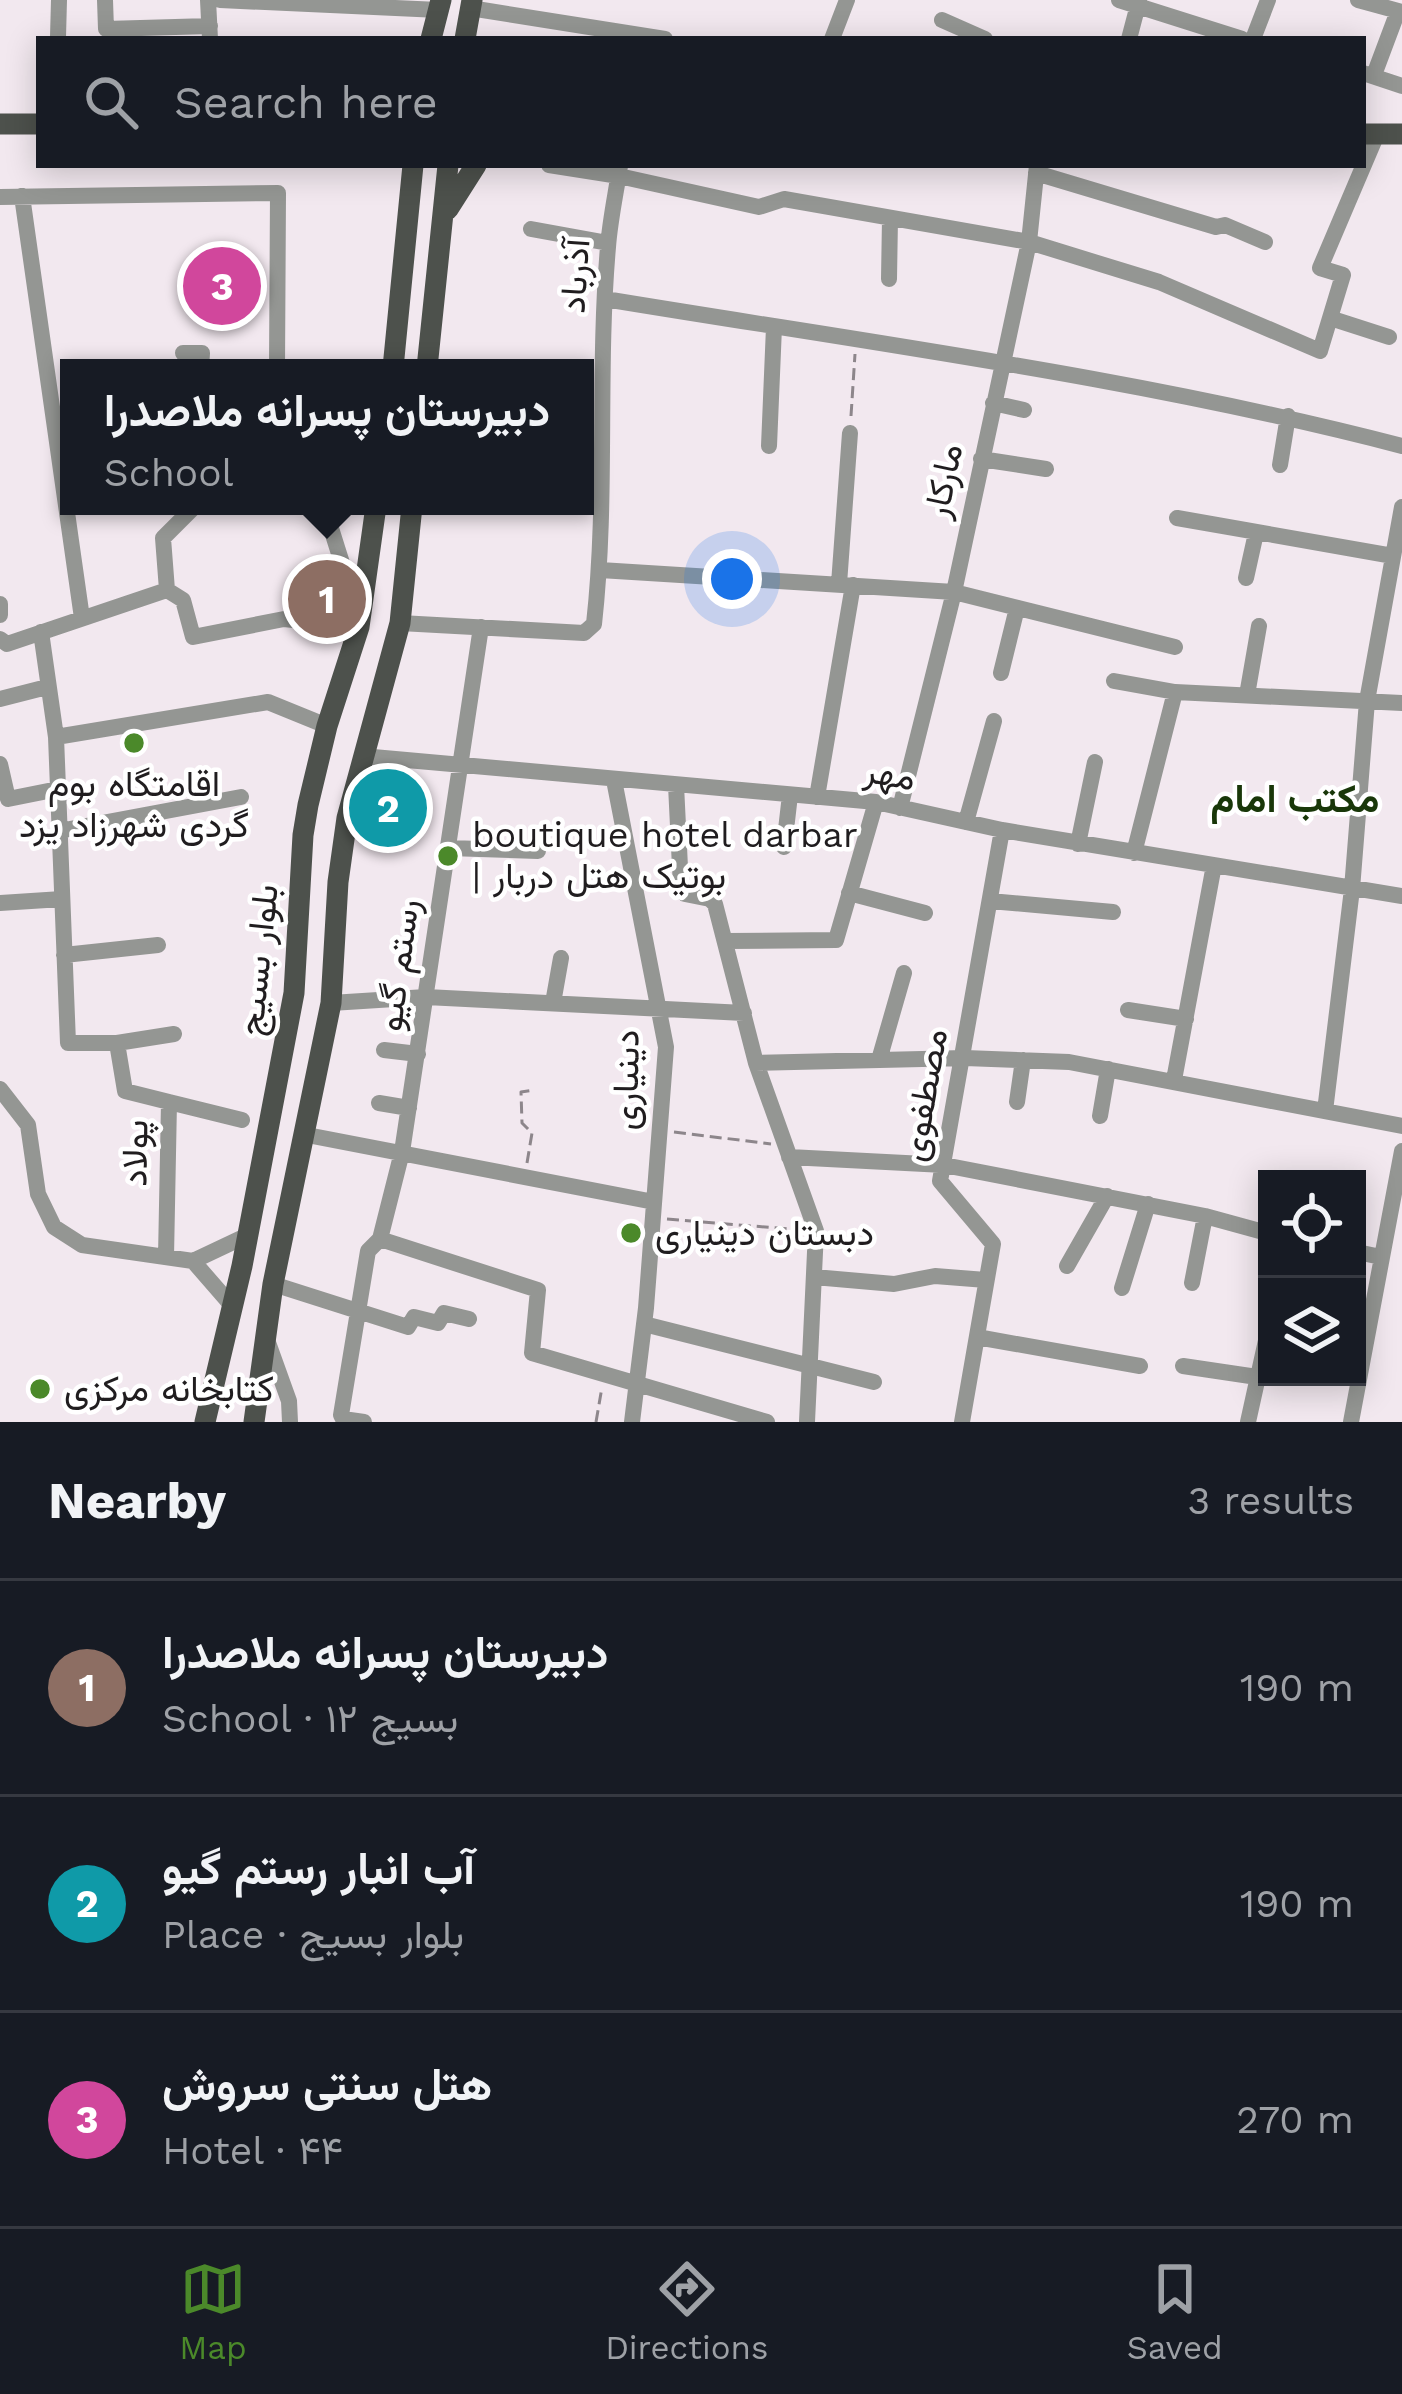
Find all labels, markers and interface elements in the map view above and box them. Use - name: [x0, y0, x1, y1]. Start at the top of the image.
- search box: [36, 36, 1366, 168]
- icon: search: [78, 69, 144, 135]
- text: Search here: [174, 76, 438, 129]
- street label: آذرباد: [551, 235, 600, 315]
- pin: 3: [183, 241, 261, 331]
- popup: [60, 359, 594, 515]
- text: دبیرستان پسرانه ملاصدرا: [104, 384, 550, 437]
- street label: مارکار: [914, 440, 972, 523]
- text: School: [104, 450, 234, 495]
- your location: [702, 549, 762, 609]
- pin: 1: [288, 554, 366, 644]
- marker: اقامتگاه بوم گردی شهرزاد یزد: [121, 730, 147, 756]
- street label: مهر: [860, 749, 919, 800]
- place label: اقامتگاه بوم گردی شهرزاد یزد: [19, 763, 249, 847]
- pin: 2: [349, 763, 427, 853]
- district label: مکتب امام: [1211, 776, 1379, 824]
- place label: boutique hotel darbar | بوتیک هتل دربار: [472, 814, 858, 898]
- marker: boutique hotel darbar | بوتیک هتل دربار: [435, 843, 461, 869]
- street label: بلوار بسیج: [229, 882, 291, 1038]
- street label: رستم گیو: [368, 896, 430, 1034]
- street label: مصطفوی: [892, 1025, 957, 1165]
- street label: دینیاری: [604, 1029, 649, 1131]
- street label: پولاد: [113, 1119, 160, 1187]
- map controls: [1258, 1170, 1366, 1386]
- button: locate: [1258, 1170, 1366, 1278]
- place label: دبستان دینیاری: [655, 1212, 874, 1255]
- marker: دبستان دینیاری: [618, 1220, 644, 1246]
- button: layers: [1258, 1278, 1366, 1386]
- place label: کتابخانه مرکزی: [64, 1368, 274, 1411]
- marker: کتابخانه مرکزی: [27, 1376, 53, 1402]
- text: Nearby: [48, 1471, 226, 1530]
- text: 3 results: [1188, 1478, 1354, 1523]
- text: دبیرستان پسرانه ملاصدرا: [162, 1626, 608, 1679]
- text: 1: [79, 1665, 95, 1710]
- text: 190 m: [1240, 1665, 1354, 1710]
- text: School · بسیج ۱۲: [162, 1696, 458, 1741]
- text: آب انبار رستم گیو: [162, 1842, 475, 1895]
- text: 2: [75, 1881, 99, 1926]
- text: 190 m: [1240, 1881, 1354, 1926]
- text: Place · بلوار بسیج: [162, 1912, 464, 1957]
- text: هتل سنتی سروش: [162, 2058, 492, 2111]
- text: 3: [75, 2097, 99, 2142]
- text: 270 m: [1236, 2097, 1354, 2142]
- text: Hotel · ۴۴: [162, 2128, 343, 2173]
- tab: Map: [179, 2256, 247, 2367]
- tab: Directions: [605, 2256, 768, 2367]
- tab: Saved: [1127, 2256, 1223, 2367]

